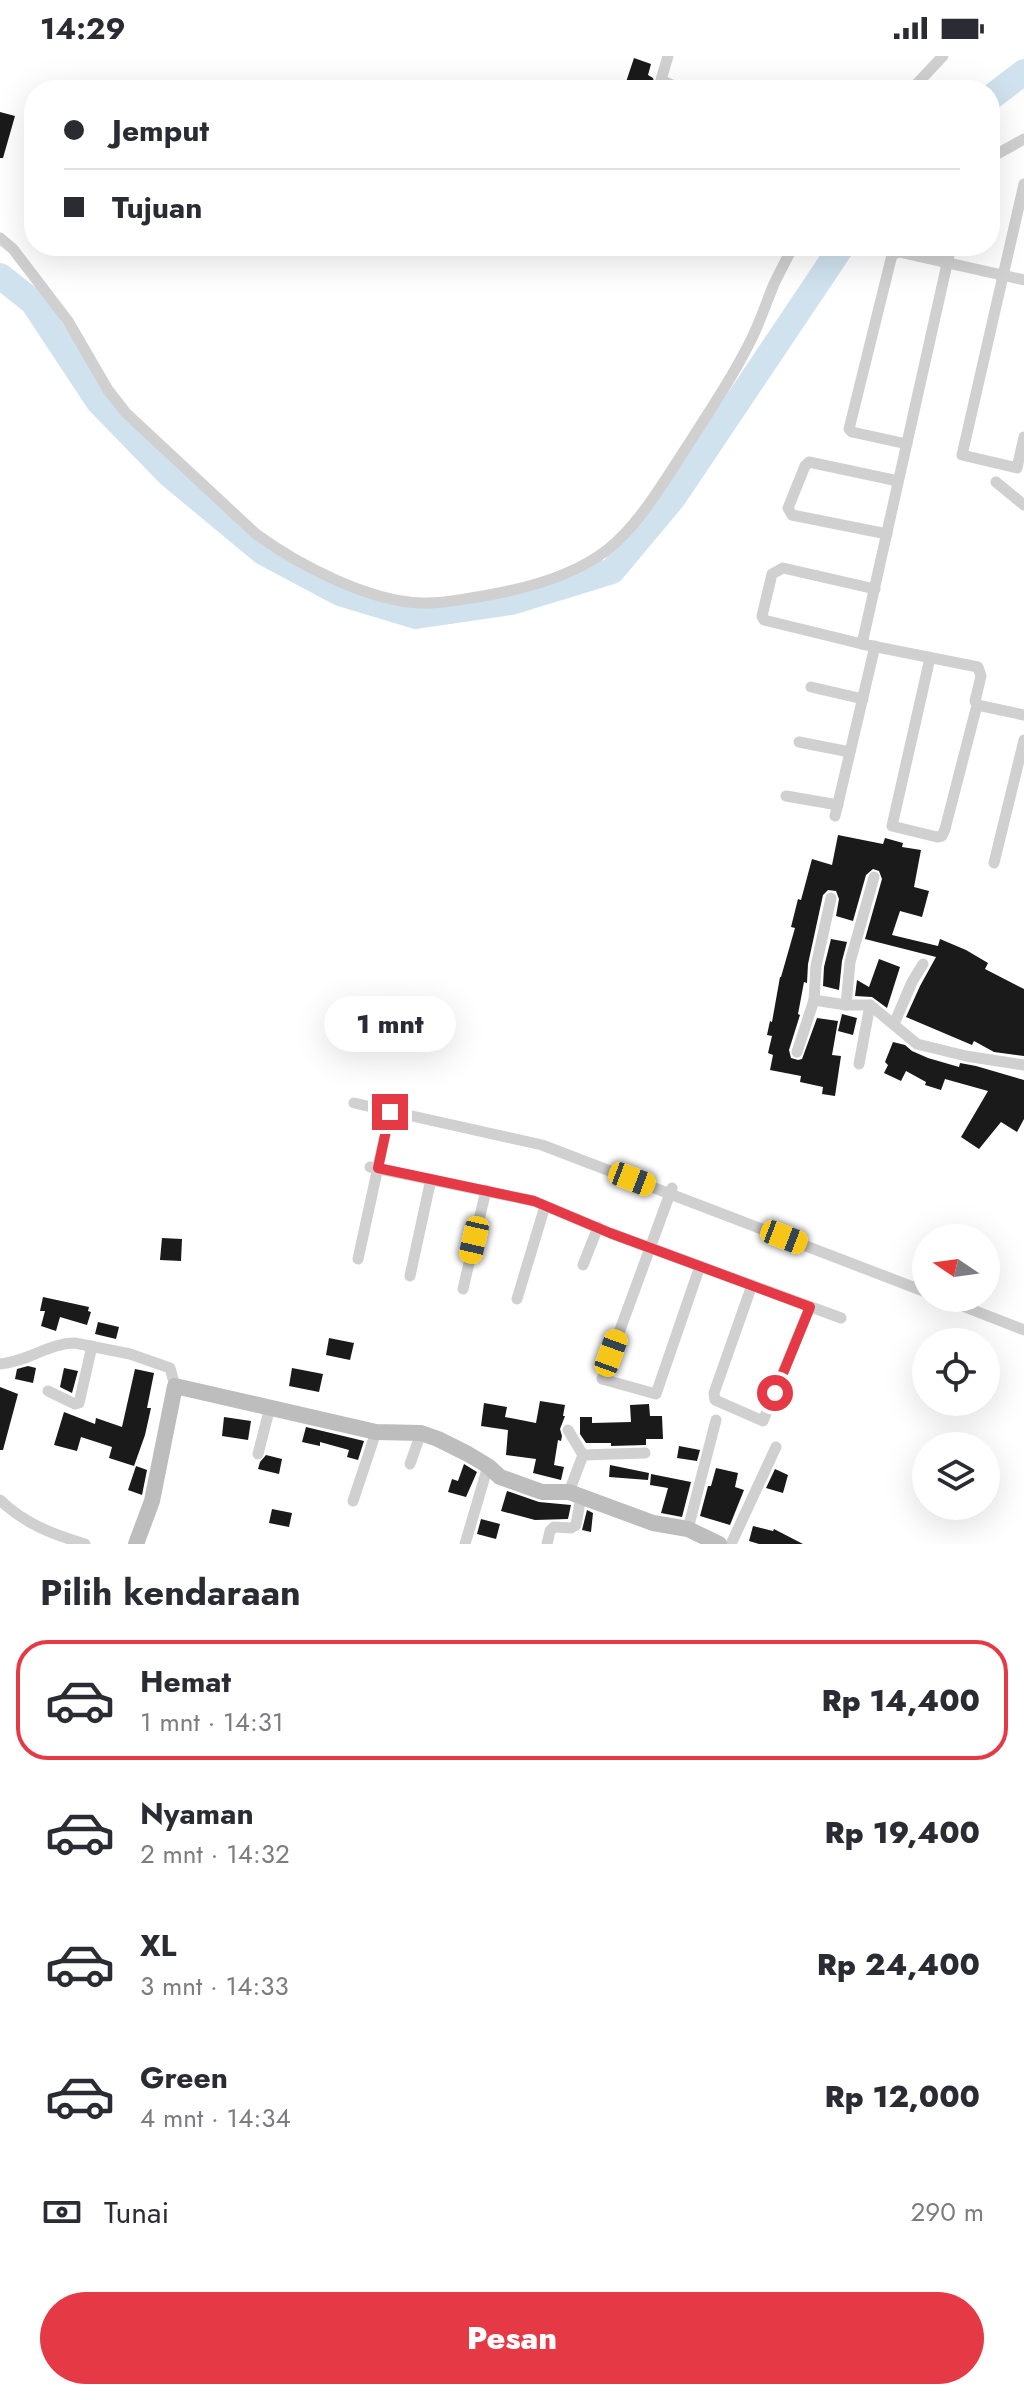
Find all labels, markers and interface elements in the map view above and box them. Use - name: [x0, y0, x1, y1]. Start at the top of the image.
- text: 14:29: [40, 7, 126, 50]
- text: Jemput: [112, 109, 209, 152]
- text: Tujuan: [112, 186, 203, 229]
- callout: 1 mnt: [324, 996, 456, 1052]
- text: 1 mnt: [356, 1005, 424, 1043]
- route end: [372, 1094, 408, 1130]
- car: [605, 1159, 659, 1199]
- car: [457, 1214, 491, 1266]
- car: [757, 1217, 811, 1257]
- north arrow: [912, 1224, 1000, 1312]
- map controls: [912, 1224, 1000, 1520]
- car: [592, 1326, 630, 1380]
- button: locate: [912, 1328, 1000, 1416]
- route start: [757, 1375, 793, 1411]
- button: layers: [912, 1432, 1000, 1520]
- text: Pilih kendaraan: [40, 1566, 301, 1618]
- text: Hemat: [140, 1660, 231, 1703]
- icon: car: [44, 1664, 116, 1736]
- text: Rp 14,400: [821, 1679, 980, 1722]
- text: 1 mnt · 14:31: [140, 1703, 284, 1741]
- text: Nyaman: [140, 1792, 254, 1835]
- icon: car: [44, 1796, 116, 1868]
- text: Rp 19,400: [825, 1811, 980, 1854]
- text: 2 mnt · 14:32: [140, 1835, 290, 1873]
- text: XL: [140, 1924, 176, 1967]
- icon: car: [44, 1928, 116, 2000]
- text: Rp 24,400: [817, 1943, 980, 1986]
- text: 3 mnt · 14:33: [140, 1967, 289, 2005]
- text: Green: [140, 2056, 228, 2099]
- icon: car: [44, 2060, 116, 2132]
- text: Rp 12,000: [824, 2075, 980, 2118]
- text: 4 mnt · 14:34: [140, 2099, 291, 2137]
- icon: cash: [40, 2190, 84, 2234]
- text: Tunai: [104, 2191, 169, 2234]
- text: 290 m: [911, 2193, 984, 2231]
- button: Pesan: [40, 2292, 984, 2384]

